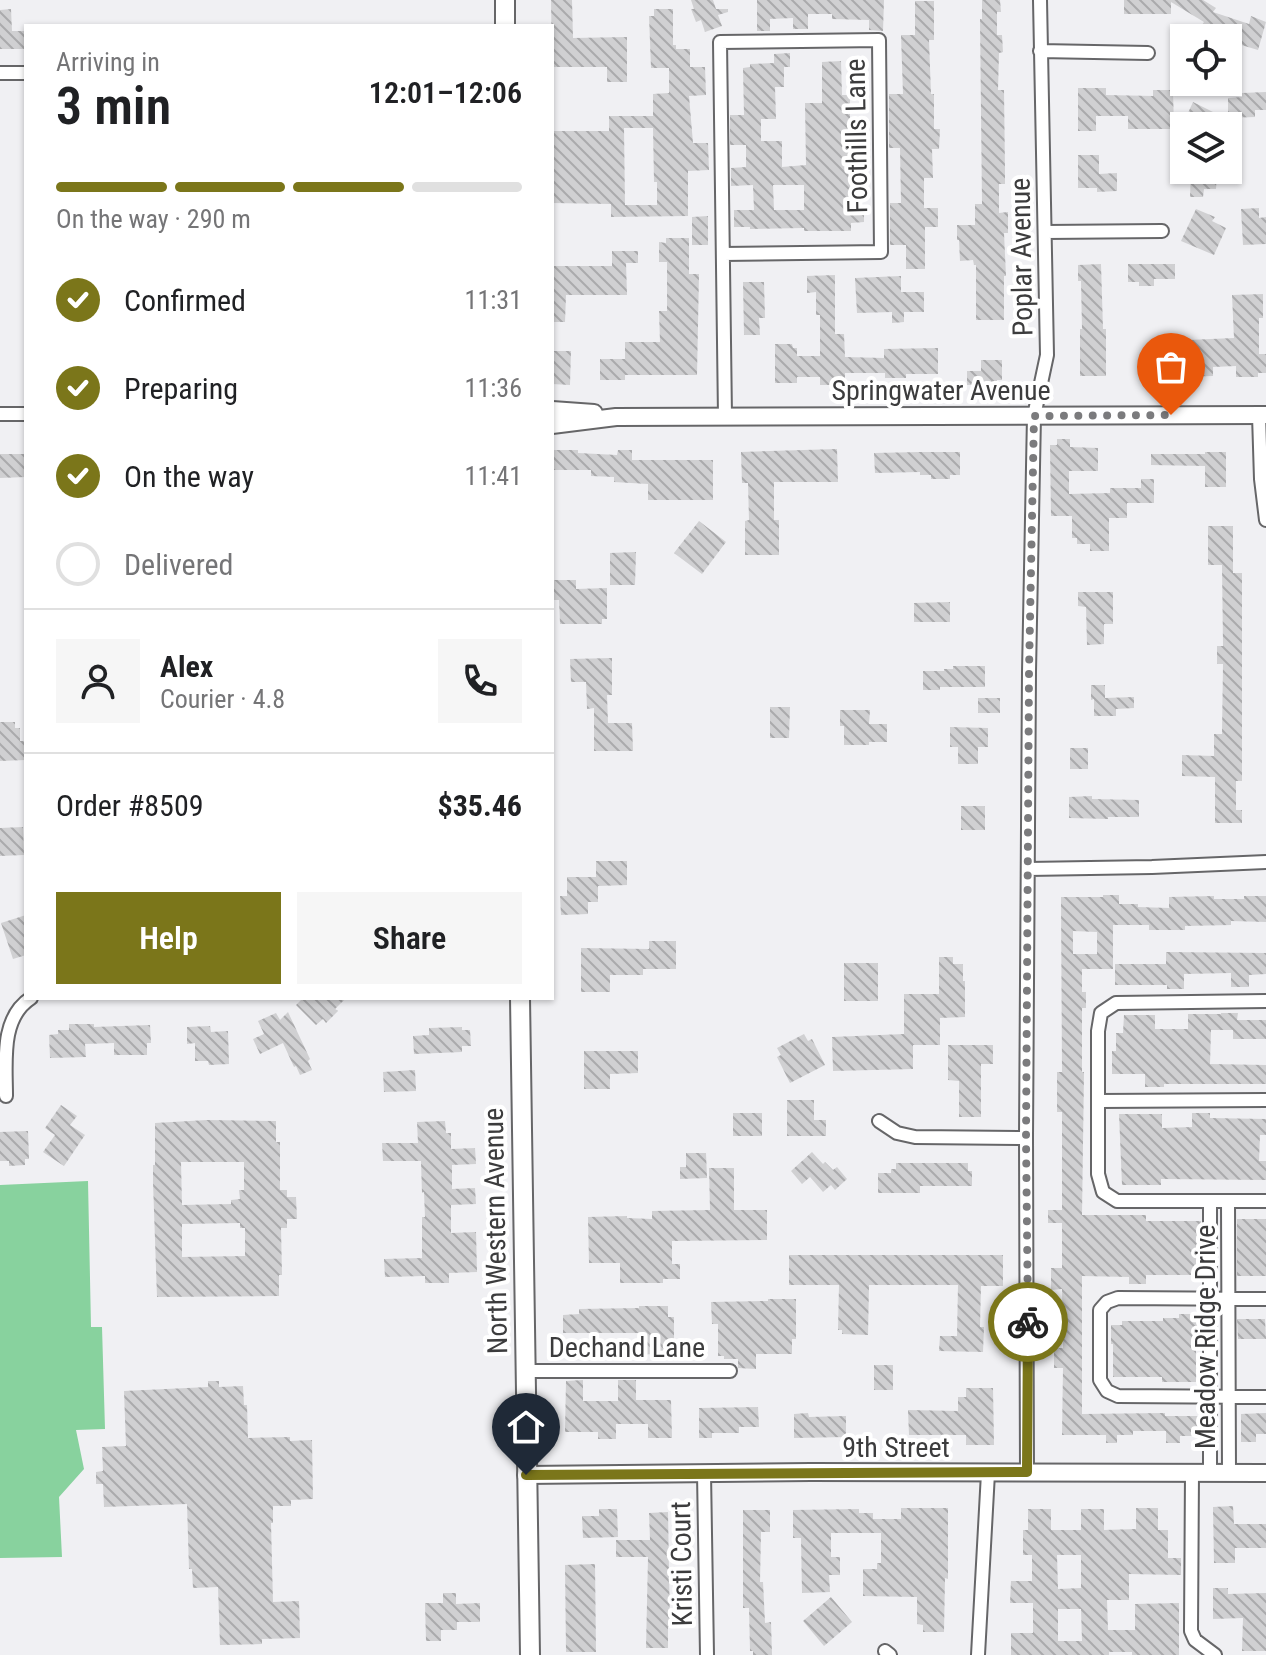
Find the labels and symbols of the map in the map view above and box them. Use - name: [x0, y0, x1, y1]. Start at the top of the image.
- street label: Foothills Lane: [839, 58, 874, 214]
- street label: Poplar Avenue: [1004, 177, 1039, 337]
- pin: [1137, 333, 1205, 415]
- street label: Springwater Avenue: [831, 374, 1051, 407]
- street label: North Western Avenue: [477, 1108, 514, 1354]
- street label: Meadow Ridge Drive: [1189, 1225, 1222, 1449]
- courier: [988, 1282, 1068, 1362]
- street label: Dechand Lane: [549, 1331, 705, 1364]
- pin: [492, 1393, 560, 1475]
- street label: 9th Street: [842, 1431, 950, 1464]
- street label: Kristi Court: [664, 1501, 699, 1627]

